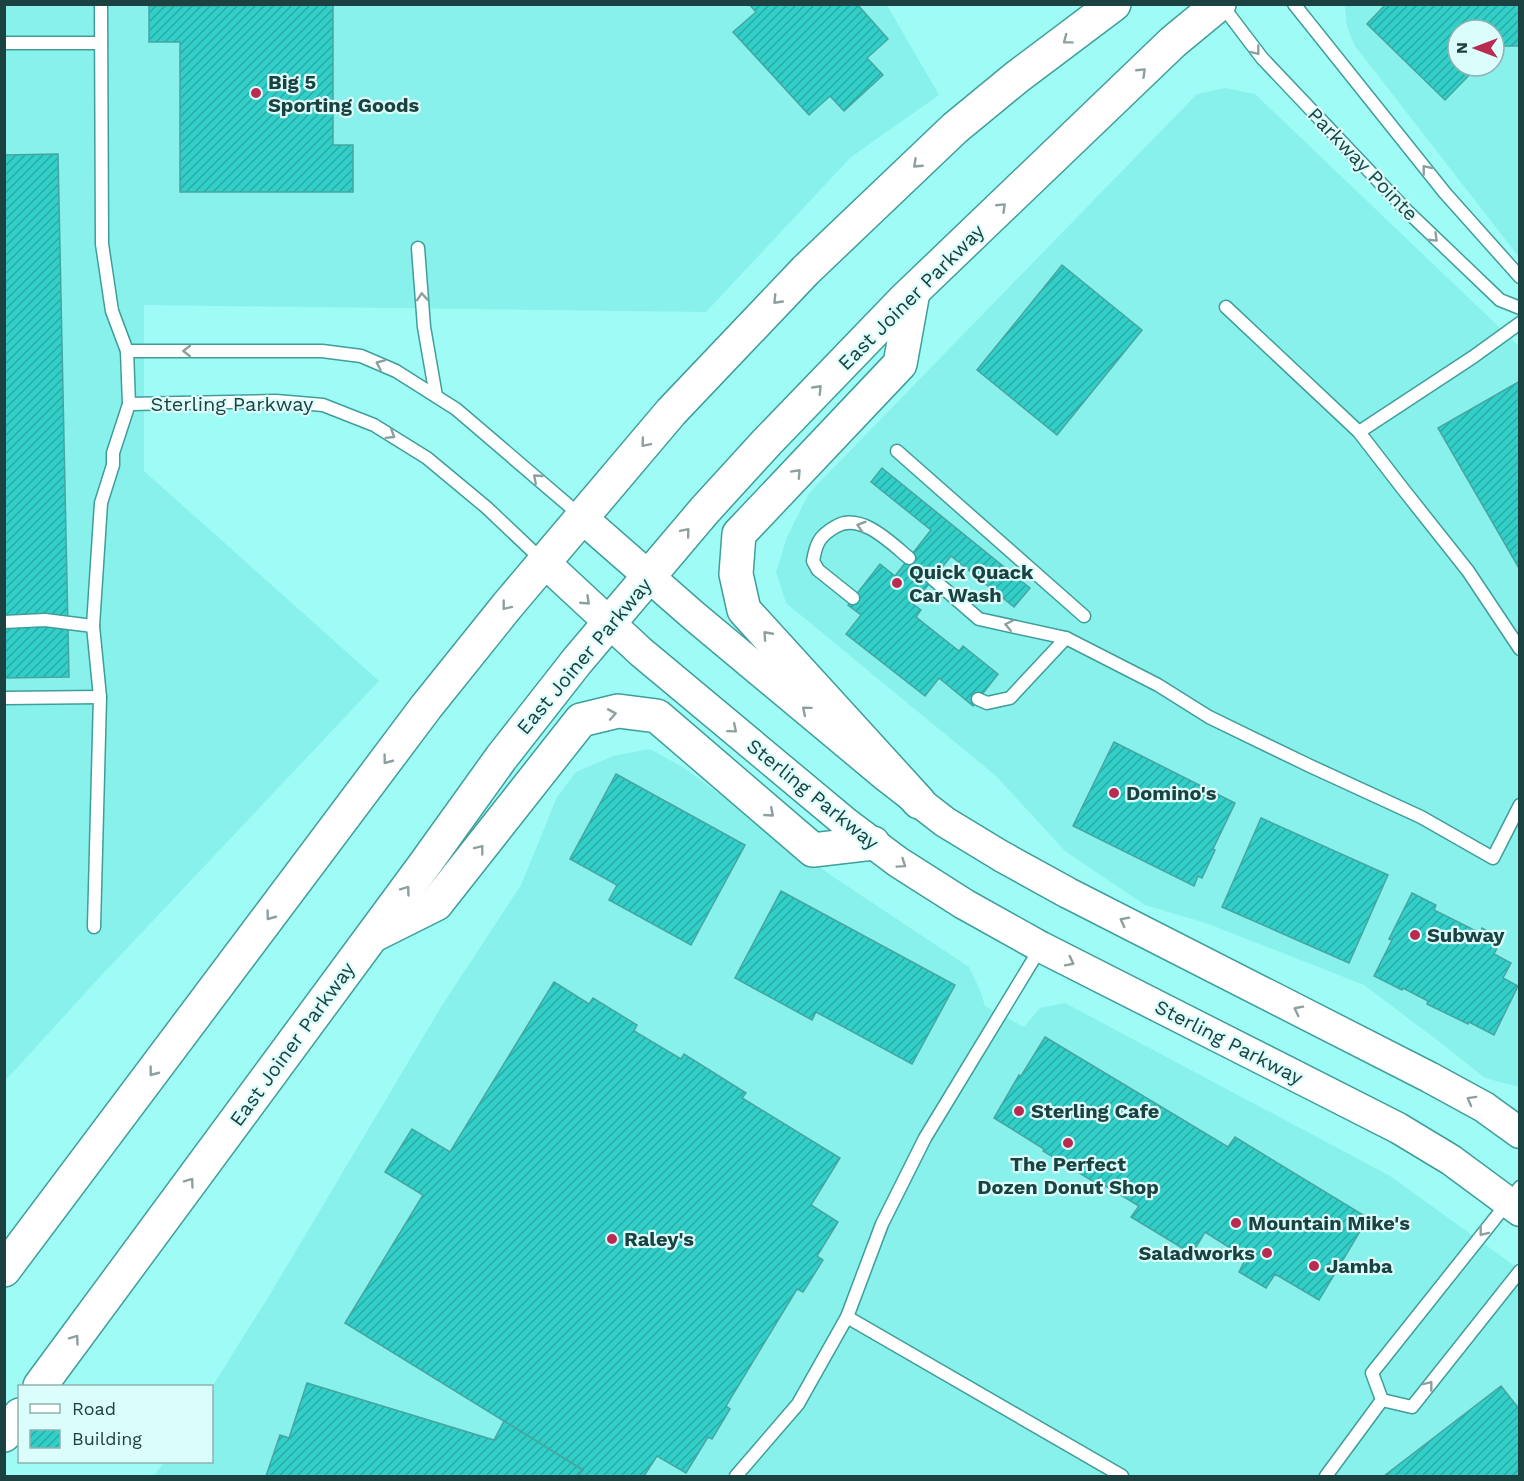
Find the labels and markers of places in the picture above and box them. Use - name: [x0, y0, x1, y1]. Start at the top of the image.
- place label: Big 5 Sporting Goods: [268, 70, 420, 117]
- marker: Big 5 Sporting Goods: [249, 86, 263, 100]
- place label: Quick Quack Car Wash: [909, 560, 1034, 607]
- marker: Quick Quack Car Wash: [890, 576, 904, 590]
- place label: Domino's: [1126, 781, 1217, 805]
- marker: Domino's: [1107, 786, 1121, 800]
- place label: Subway: [1427, 923, 1505, 947]
- marker: Subway: [1408, 928, 1422, 942]
- place label: Sterling Cafe: [1031, 1099, 1159, 1123]
- marker: Sterling Cafe: [1012, 1104, 1026, 1118]
- marker: The Perfect Dozen Donut Shop: [1061, 1136, 1075, 1150]
- place label: The Perfect Dozen Donut Shop: [977, 1152, 1159, 1199]
- place label: Mountain Mike's: [1248, 1211, 1410, 1235]
- marker: Mountain Mike's: [1229, 1216, 1243, 1230]
- place label: Raley's: [624, 1227, 694, 1251]
- marker: Raley's: [605, 1232, 619, 1246]
- place label: Saladworks: [1139, 1241, 1255, 1265]
- marker: Saladworks: [1260, 1246, 1274, 1260]
- place label: Jamba: [1326, 1254, 1393, 1278]
- marker: Jamba: [1307, 1259, 1321, 1273]

